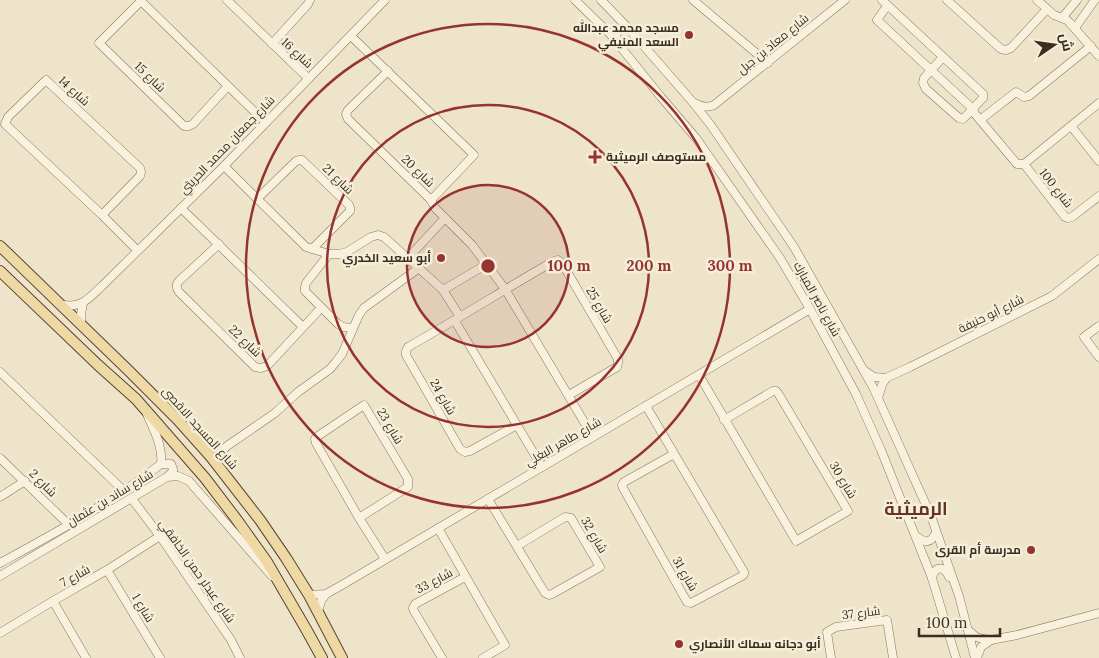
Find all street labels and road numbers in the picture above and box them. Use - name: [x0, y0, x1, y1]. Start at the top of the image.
- street label: شارع معاذ بن جبل: [734, 10, 812, 78]
- street label: شارع 16: [278, 34, 316, 72]
- street label: شارع 15: [131, 58, 169, 96]
- street label: شارع 14: [55, 72, 93, 110]
- street label: شارع جمعان محمد الحريتي: [176, 92, 280, 199]
- street label: شارع 20: [398, 151, 438, 191]
- street label: شارع 21: [319, 160, 357, 198]
- street label: شارع 100: [1036, 165, 1076, 211]
- street label: شارع ناصر المبارك: [790, 259, 844, 340]
- street label: شارع 25: [582, 284, 616, 326]
- street label: شارع أبو حنيفة: [955, 291, 1027, 337]
- street label: شارع 22: [225, 322, 265, 360]
- street label: شارع 24: [426, 376, 460, 418]
- street label: شارع المسجد الاقصى: [159, 383, 241, 473]
- street label: شارع 23: [373, 405, 407, 447]
- street label: شارع طاهر البغلي: [522, 414, 605, 472]
- street label: شارع 30: [826, 459, 860, 502]
- street label: شارع 2: [26, 466, 60, 500]
- street label: شارع ساند بن عثمان: [64, 466, 156, 530]
- street label: شارع 32: [577, 514, 611, 556]
- street label: شارع عبدلر حمن الخافقي: [154, 516, 239, 627]
- street label: شارع 31: [669, 554, 701, 594]
- street label: شارع 7: [57, 561, 93, 591]
- street label: شارع 33: [413, 565, 455, 597]
- street label: شارع 1: [128, 591, 158, 625]
- street label: شارع 37: [841, 603, 881, 623]

